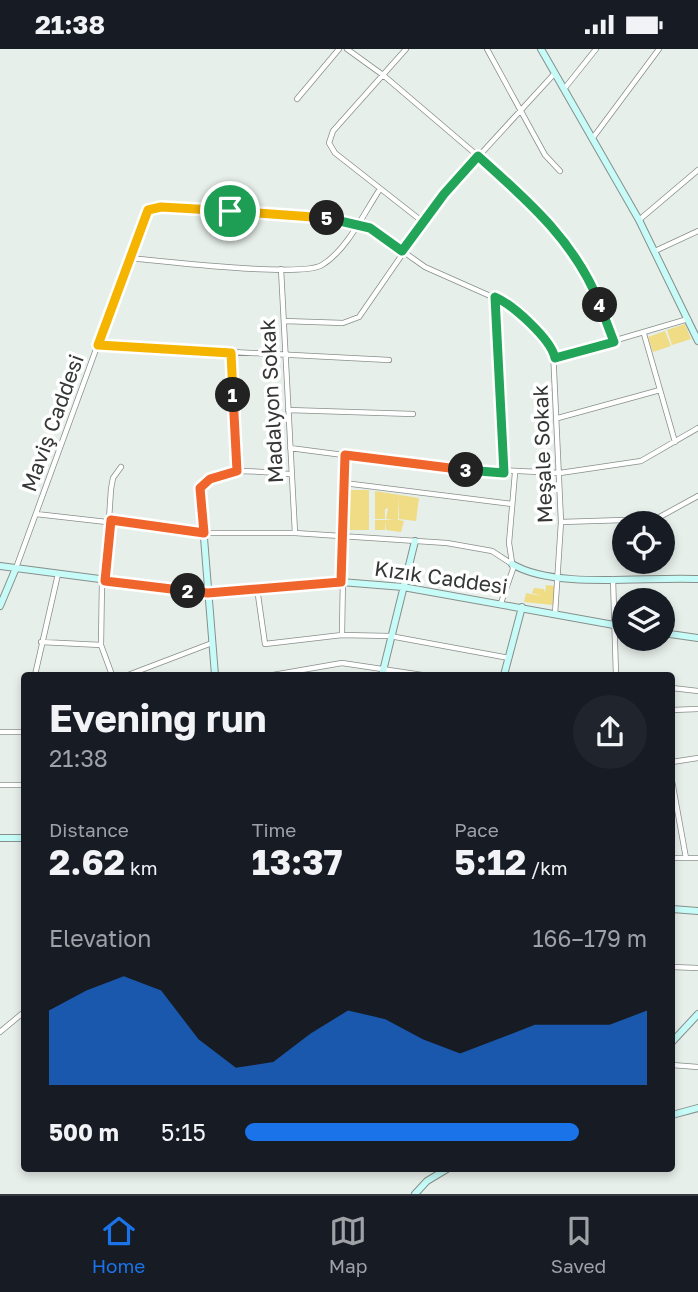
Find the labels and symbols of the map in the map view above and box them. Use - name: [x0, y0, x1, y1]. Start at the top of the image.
- pin: [200, 181, 260, 241]
- pin: 5: [310, 201, 344, 235]
- pin: 4: [582, 287, 618, 323]
- street label: Madalyon Sokak: [254, 318, 288, 484]
- street label: Maviş Caddesi: [15, 350, 89, 495]
- pin: 1: [216, 377, 250, 413]
- street label: Meşale Sokak: [527, 384, 557, 524]
- pin: 3: [448, 453, 484, 487]
- street label: Kızık Caddesi: [373, 555, 510, 599]
- pin: 2: [170, 573, 206, 609]

